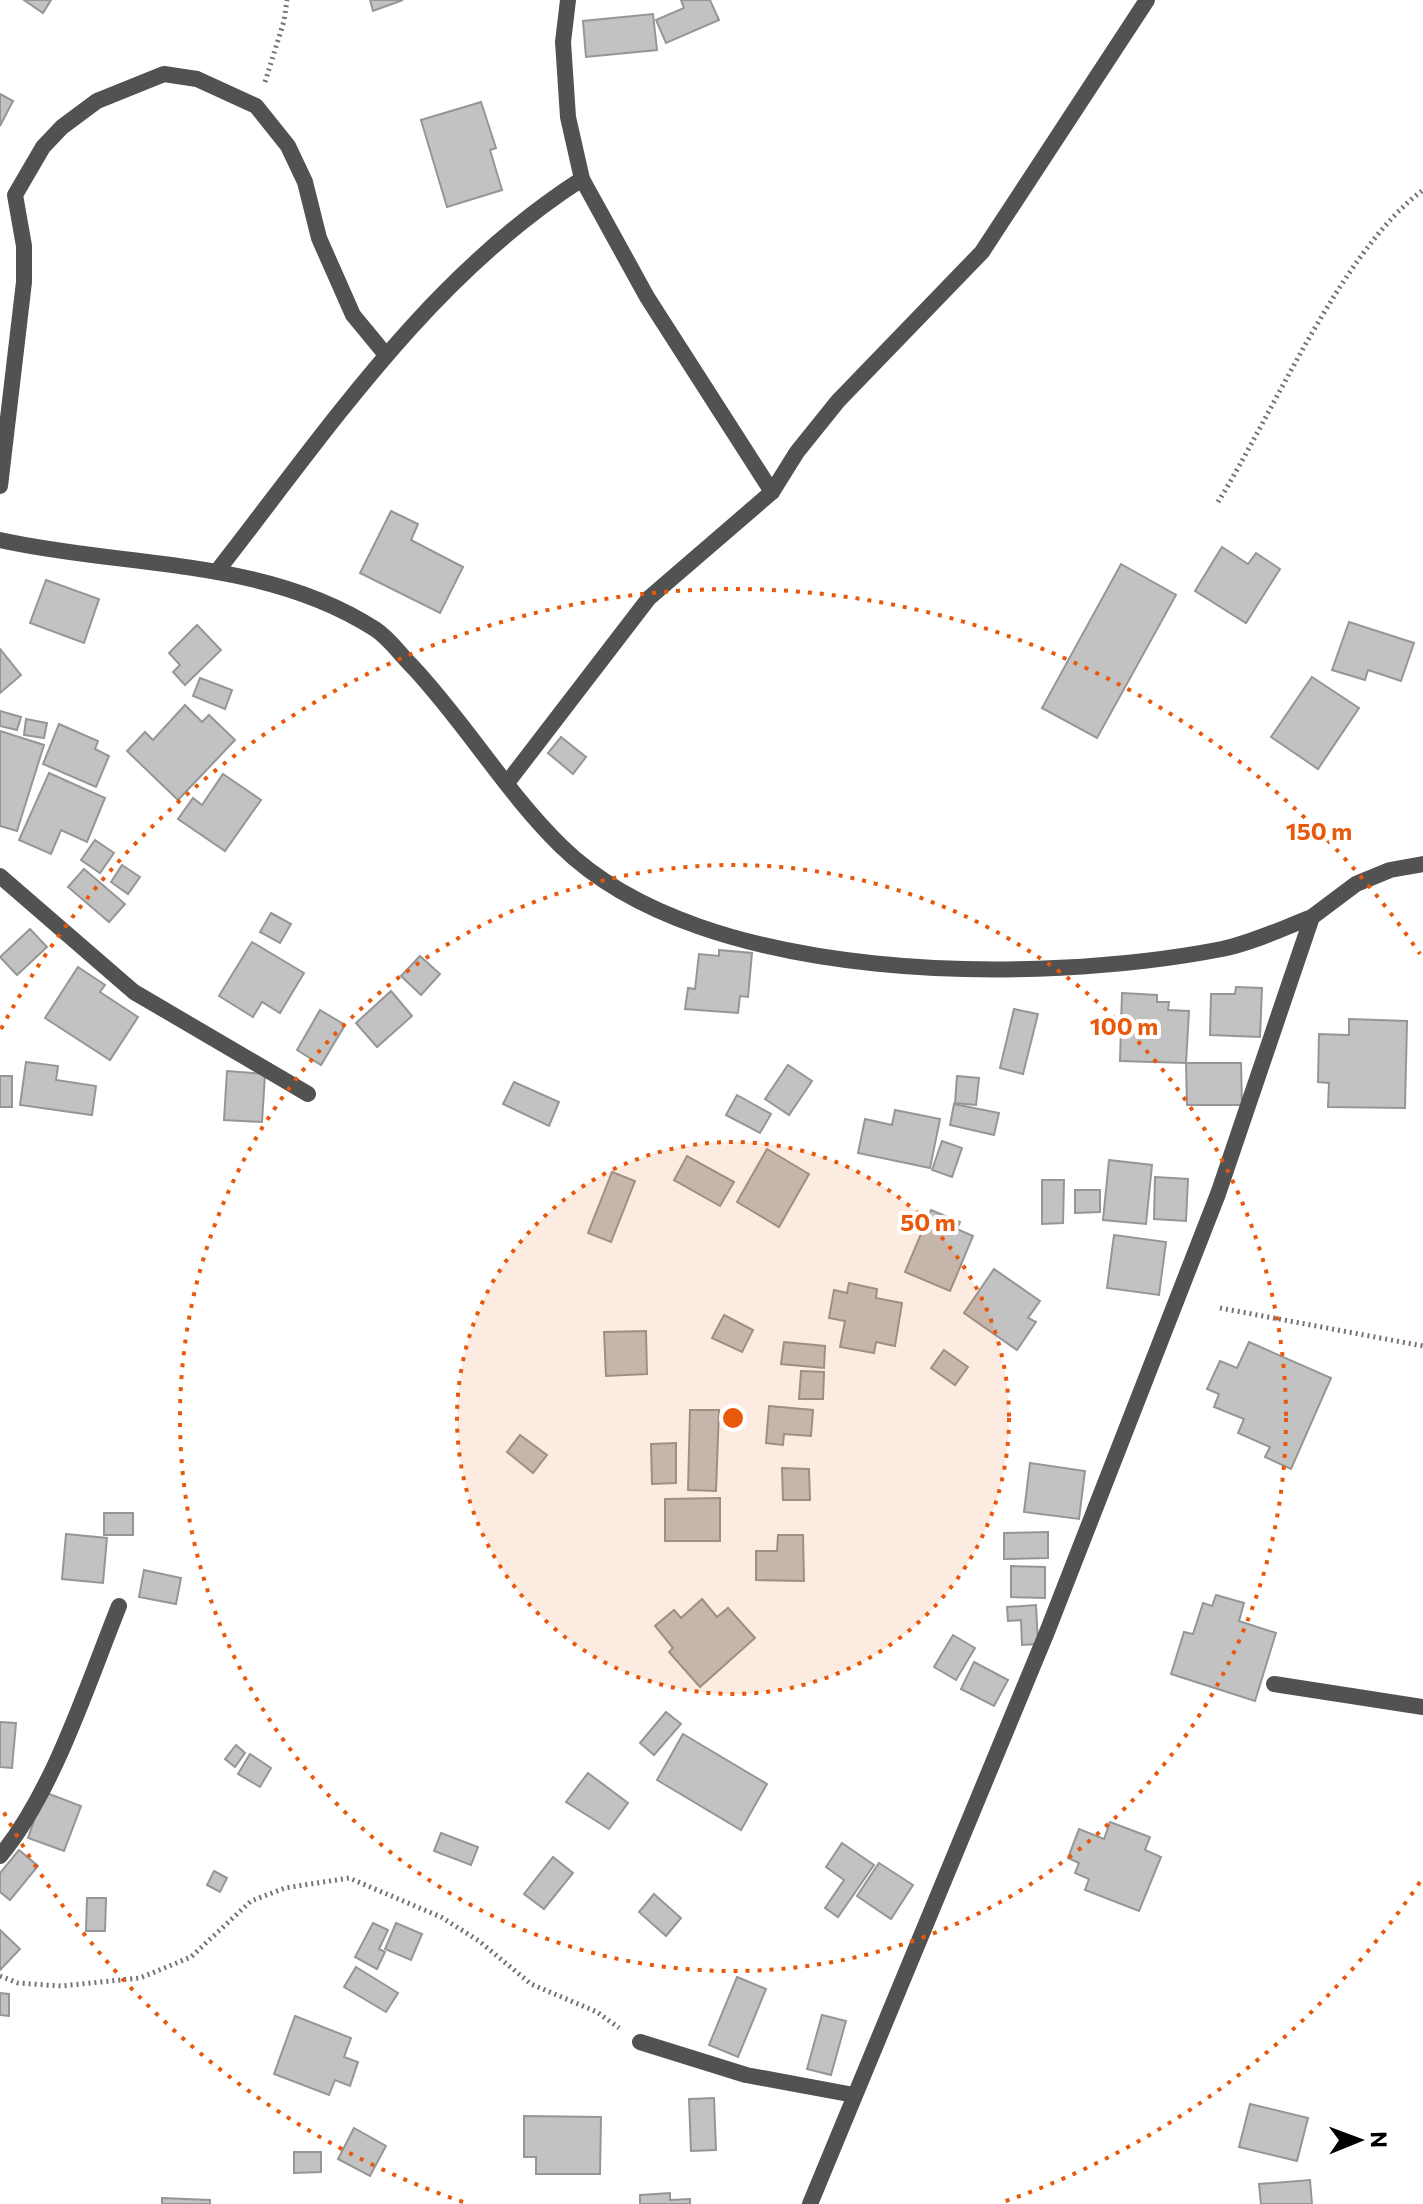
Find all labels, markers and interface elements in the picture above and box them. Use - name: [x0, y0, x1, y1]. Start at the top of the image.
- text: 150 m: [1286, 816, 1352, 845]
- text: 100 m: [1090, 1011, 1158, 1040]
- text: 50 m: [900, 1207, 956, 1236]
- centre of rings: [719, 1404, 747, 1432]
- north arrow: [1319, 2100, 1399, 2180]
- text: N: [1366, 2131, 1393, 2148]

